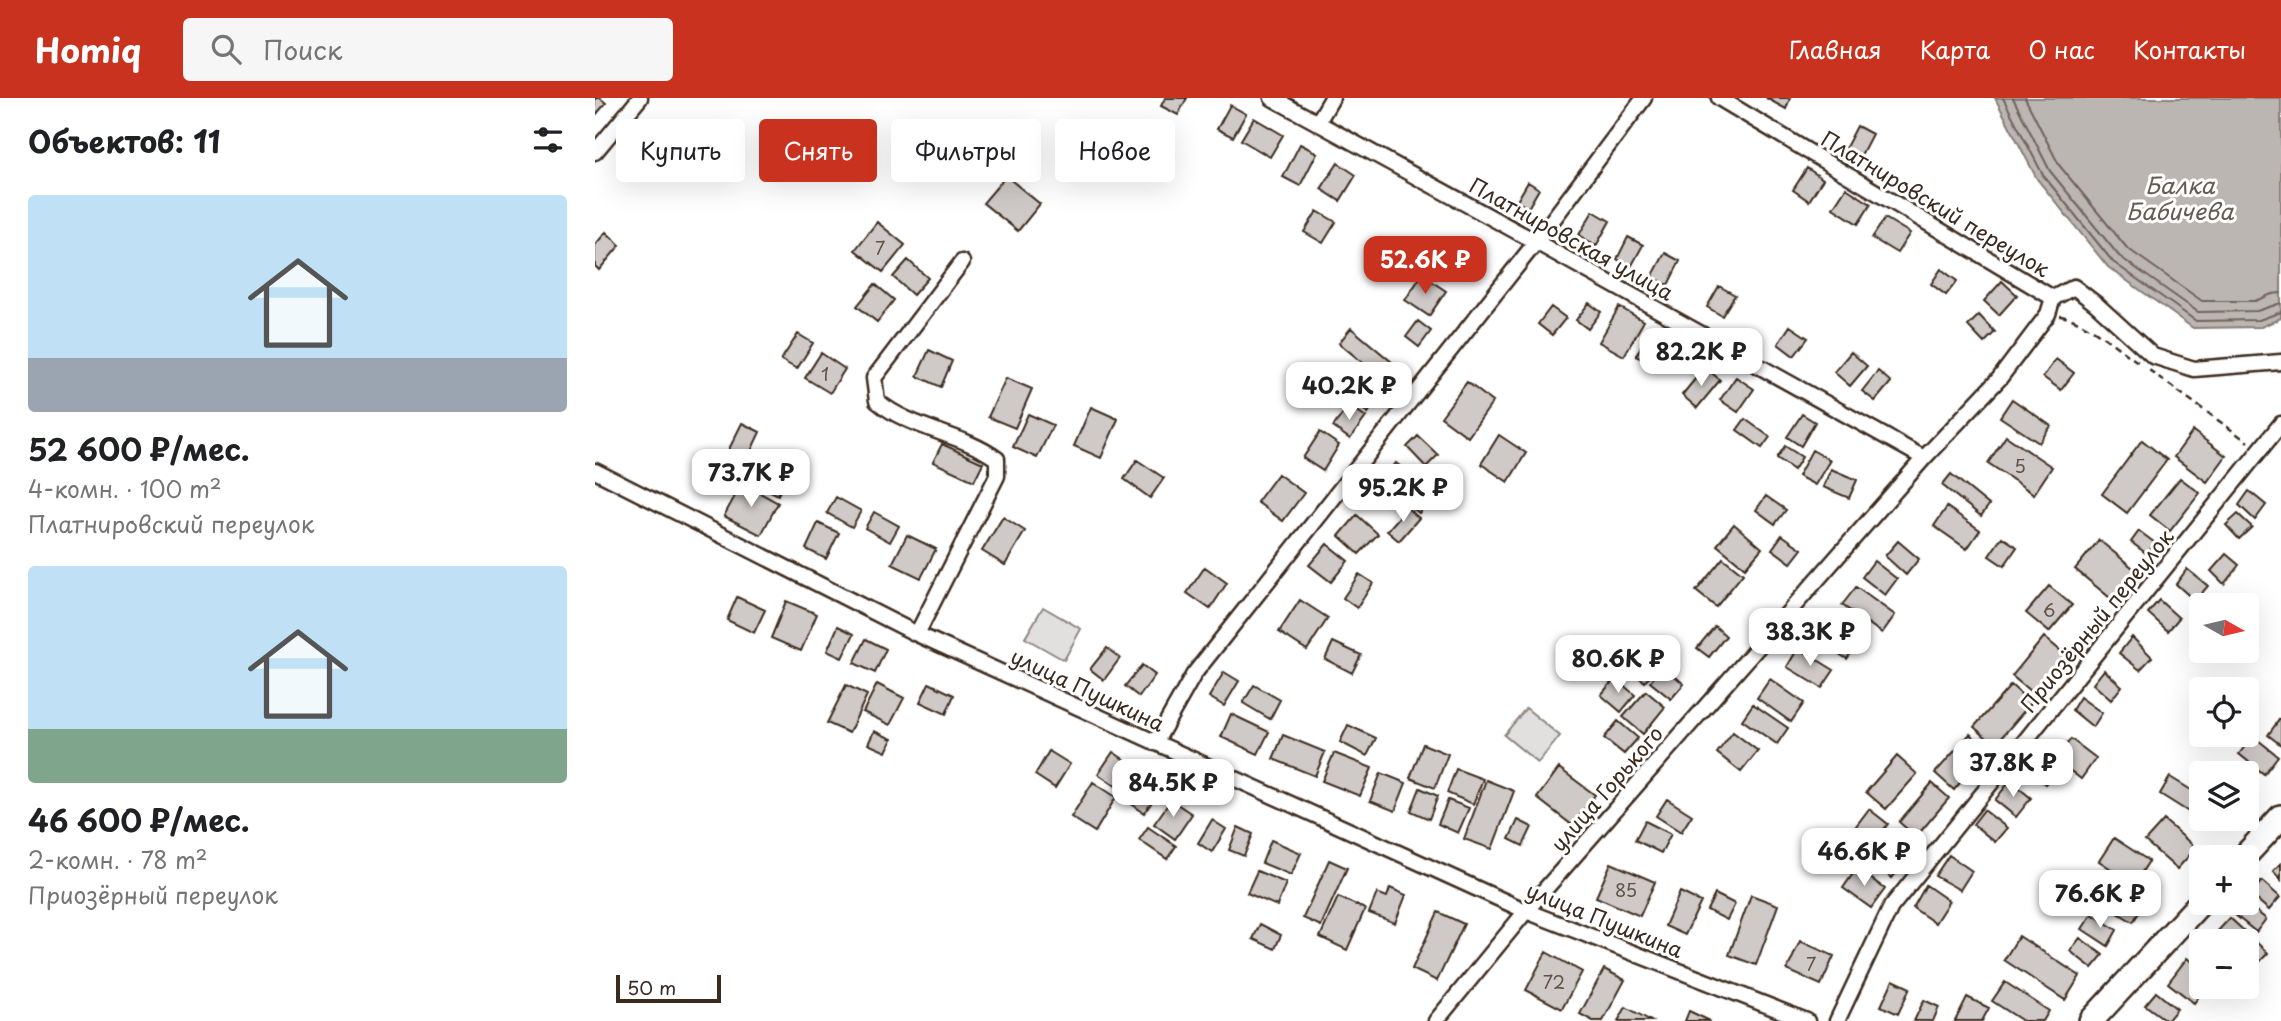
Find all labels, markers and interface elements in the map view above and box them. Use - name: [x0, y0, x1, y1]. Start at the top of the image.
- search box: [183, 18, 673, 81]
- text: Homiq: [35, 24, 141, 74]
- icon: search: [207, 30, 245, 68]
- text: Поиск: [263, 30, 342, 69]
- text: Главная: [1789, 31, 1882, 67]
- text: Карта: [1920, 31, 1990, 67]
- text: О нас: [2028, 31, 2095, 67]
- text: Контакты: [2133, 31, 2246, 67]
- text: Объектов: 11: [28, 118, 221, 163]
- chip: Купить: [616, 119, 745, 182]
- chip: Снять: [759, 119, 877, 182]
- chip: Фильтры: [891, 119, 1041, 182]
- chip: Новое: [1055, 119, 1175, 182]
- icon: filters: [529, 121, 567, 159]
- street label: Платнировский переулок: [1816, 122, 2057, 284]
- water label: Балка Бабичева: [2126, 167, 2234, 228]
- street label: Платнировская улица: [1464, 169, 1681, 308]
- house number: 7: [875, 234, 885, 261]
- pin: 52.6K ₽: [1360, 236, 1490, 296]
- icon: home: [235, 240, 361, 366]
- text: 52.6K ₽: [1380, 241, 1470, 276]
- pin: 82.2K ₽: [1636, 328, 1766, 388]
- text: 82.2K ₽: [1656, 333, 1746, 368]
- house number: 1: [821, 360, 829, 387]
- pin: 40.2K ₽: [1284, 362, 1414, 422]
- text: 40.2K ₽: [1302, 367, 1396, 402]
- text: 52 600 ₽/мес.: [28, 426, 249, 471]
- pin: 73.7K ₽: [686, 450, 816, 509]
- house number: 5: [2014, 452, 2026, 479]
- text: 73.7K ₽: [708, 454, 794, 489]
- pin: 95.2K ₽: [1338, 464, 1468, 524]
- text: 95.2K ₽: [1358, 469, 1448, 504]
- text: 4-комн. · 100 m²: [28, 471, 222, 506]
- text: Платнировский переулок: [28, 506, 314, 541]
- street label: Приозёрный переулок: [2012, 521, 2181, 719]
- north arrow: [2189, 593, 2259, 663]
- map controls: [2189, 593, 2259, 999]
- house number: 6: [2043, 596, 2055, 623]
- pin: 38.3K ₽: [1745, 608, 1875, 668]
- icon: home: [235, 611, 361, 737]
- text: 38.3K ₽: [1765, 613, 1855, 648]
- pin: 80.6K ₽: [1553, 636, 1683, 695]
- street label: улица Пушкина: [1006, 639, 1171, 739]
- text: 80.6K ₽: [1571, 640, 1665, 675]
- button: locate: [2189, 677, 2259, 747]
- street label: улица Горького: [1542, 718, 1670, 858]
- pin: 37.8K ₽: [1948, 740, 2078, 799]
- text: 37.8K ₽: [1969, 744, 2057, 779]
- pin: 84.5K ₽: [1108, 760, 1238, 819]
- button: layers: [2189, 761, 2259, 831]
- text: 84.5K ₽: [1128, 764, 1218, 799]
- text: 46 600 ₽/мес.: [28, 797, 249, 842]
- pin: 46.6K ₽: [1799, 828, 1929, 888]
- text: 46.6K ₽: [1817, 833, 1911, 868]
- text: 2-комн. · 78 m²: [28, 842, 208, 877]
- button: +: [2189, 845, 2259, 915]
- pin: 76.6K ₽: [2035, 870, 2165, 930]
- street label: улица Пушкина: [1522, 873, 1689, 965]
- text: 76.6K ₽: [2055, 875, 2145, 910]
- house number: 85: [1615, 876, 1637, 903]
- text: Приозёрный переулок: [28, 877, 278, 912]
- button: −: [2189, 929, 2259, 999]
- house number: 7: [1806, 950, 1816, 977]
- house number: 72: [1543, 968, 1565, 995]
- scale bar: [616, 972, 721, 1004]
- text: 50 m: [627, 973, 676, 1001]

